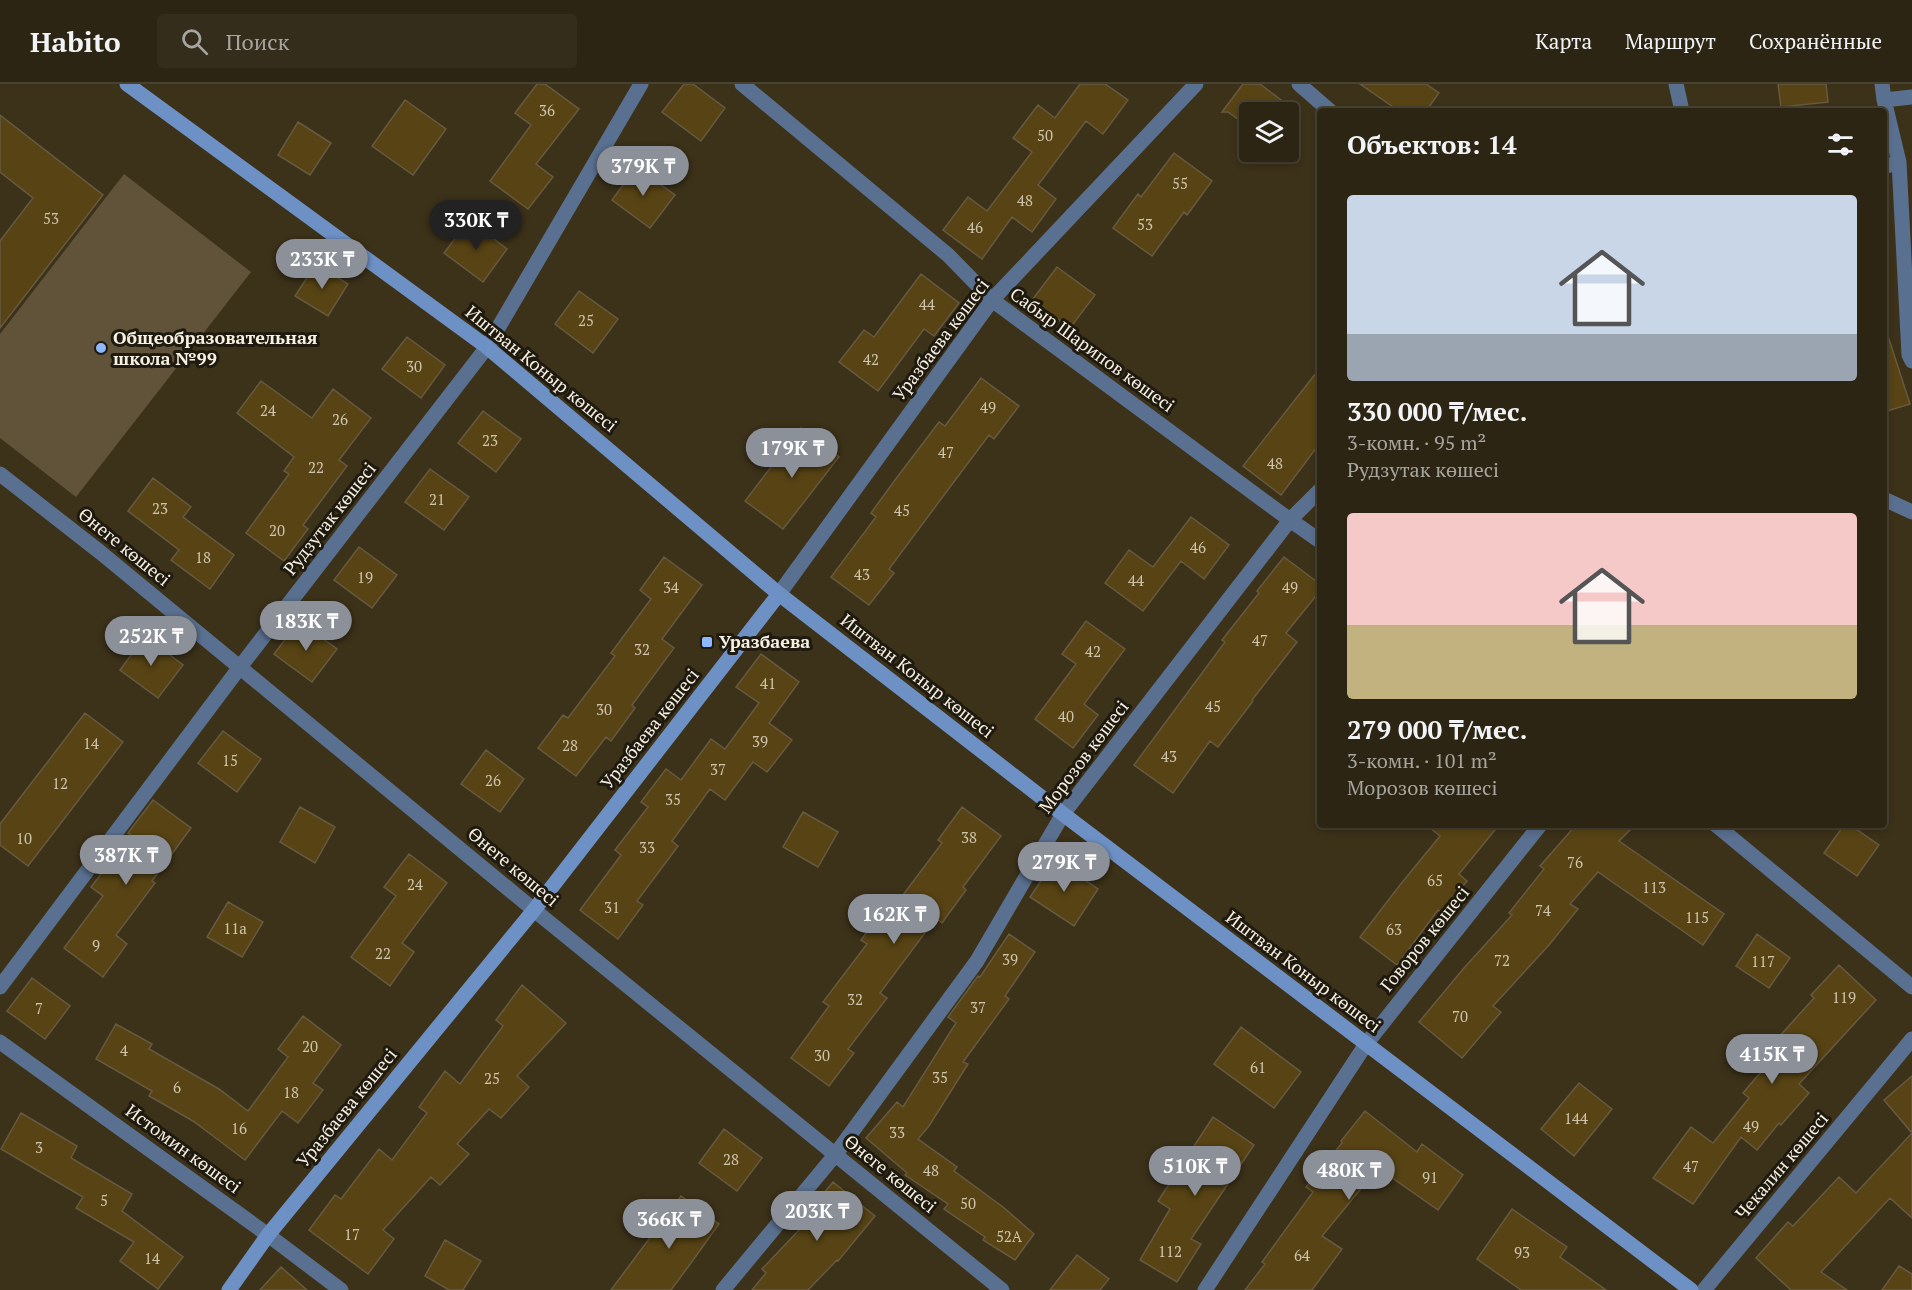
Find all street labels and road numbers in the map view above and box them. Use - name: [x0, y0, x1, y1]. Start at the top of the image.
- street label: Уразбаева көшесі: [886, 274, 994, 405]
- street label: Сабыр Шарипов көшесі: [1006, 281, 1180, 417]
- street label: Иштван Коныр көшесі: [461, 300, 622, 437]
- street label: Рудзутак көшесі: [278, 457, 381, 580]
- street label: Өнеге көшесі: [74, 502, 176, 591]
- street label: Иштван Коныр көшесі: [836, 608, 999, 743]
- street label: Уразбаева көшесі: [595, 663, 704, 794]
- street label: Морозов көшесі: [1033, 695, 1134, 818]
- street label: Өнеге көшесі: [463, 821, 564, 911]
- street label: Говоров көшесі: [1374, 881, 1474, 996]
- street label: Иштван Коныр көшесі: [1221, 905, 1386, 1037]
- street label: Уразбаева көшесі: [291, 1043, 402, 1172]
- street label: Истомин көшесі: [121, 1098, 246, 1198]
- street label: Чекалин көшесі: [1729, 1107, 1833, 1224]
- street label: Өнеге көшесі: [840, 1129, 942, 1218]

